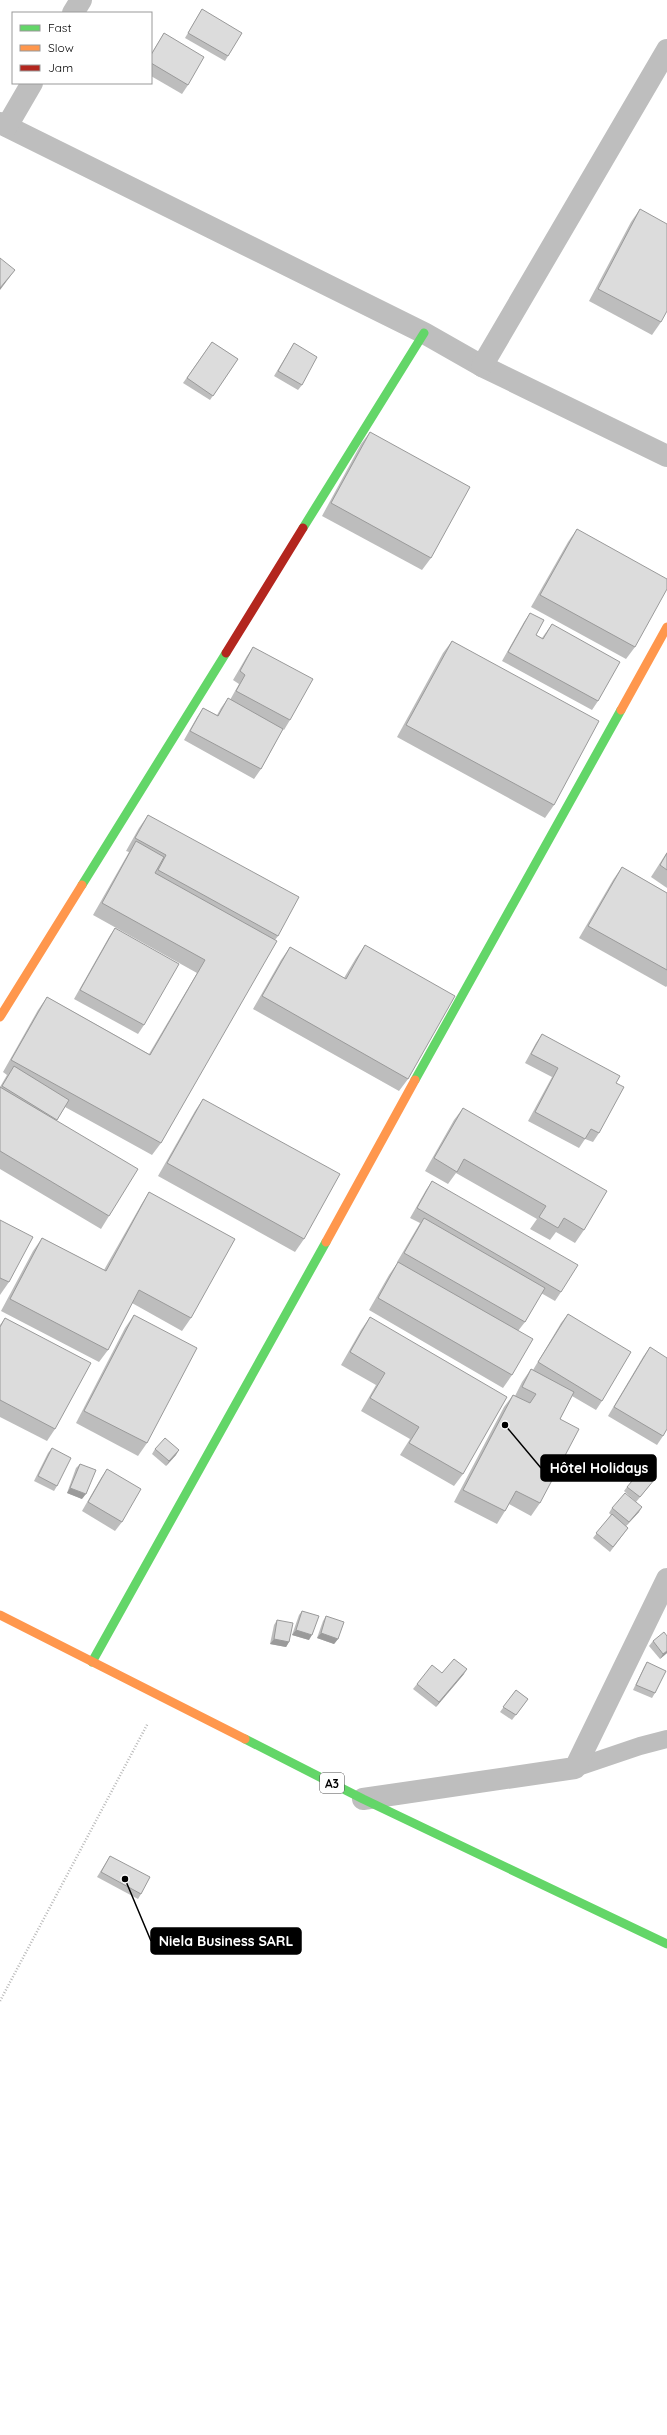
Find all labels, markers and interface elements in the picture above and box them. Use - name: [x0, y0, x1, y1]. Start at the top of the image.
- legend: [12, 12, 152, 84]
- text: Fast: [48, 20, 72, 35]
- text: Slow: [48, 40, 74, 55]
- text: Jam: [48, 60, 73, 75]
- callout: Hôtel Holidays: [541, 1455, 656, 1481]
- text: Hôtel Holidays: [550, 1459, 649, 1477]
- road number: A3: [320, 1773, 344, 1793]
- callout: Niela Business SARL: [151, 1928, 301, 1954]
- text: Niela Business SARL: [159, 1932, 293, 1950]

